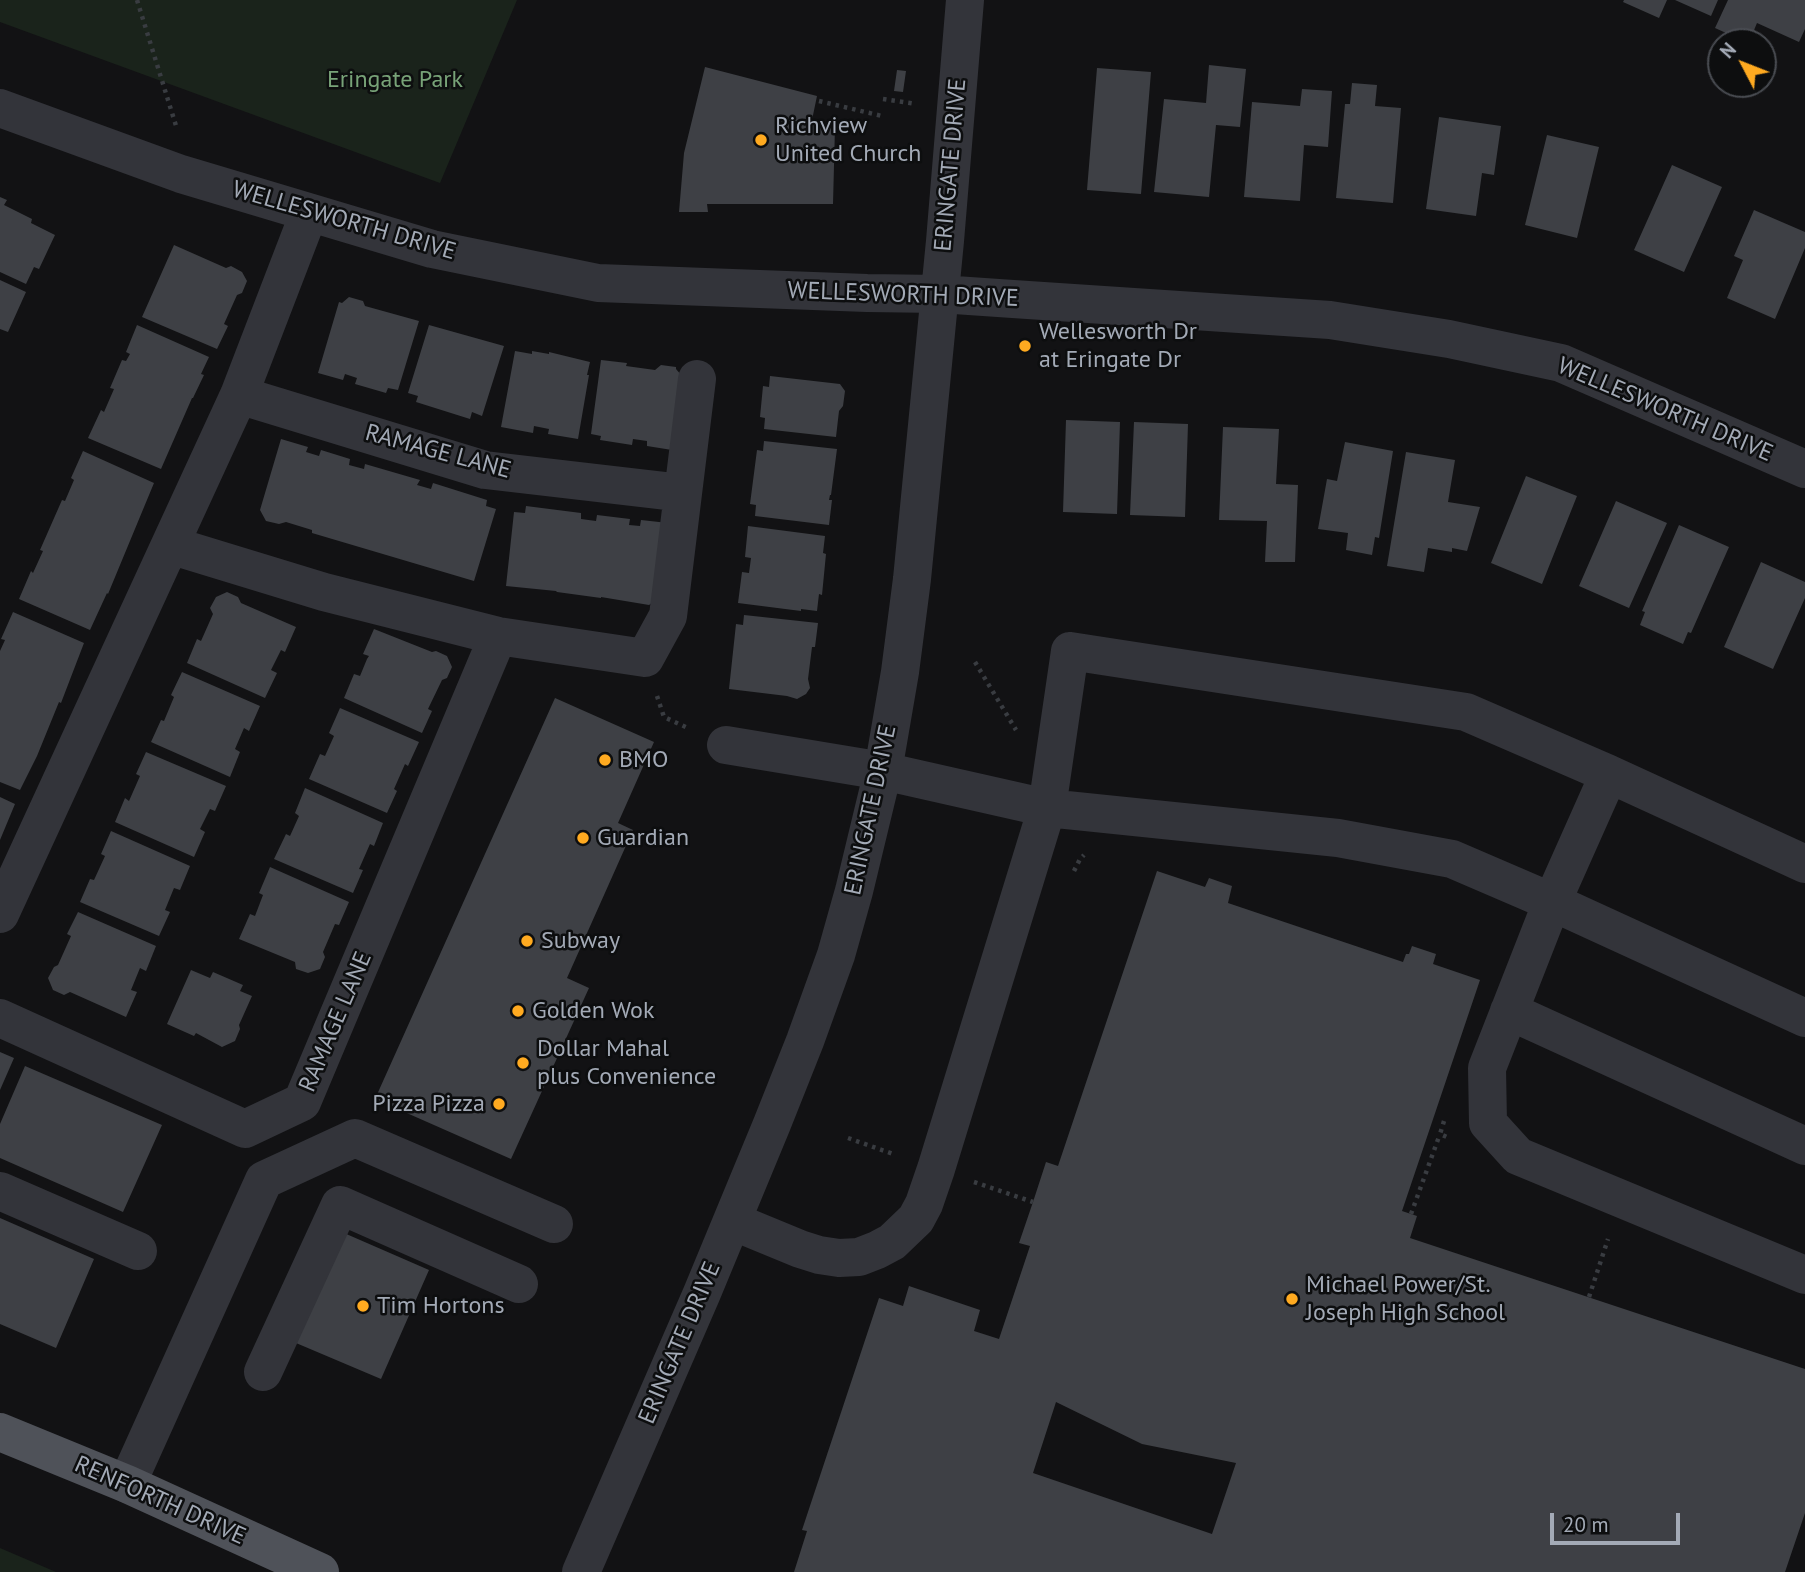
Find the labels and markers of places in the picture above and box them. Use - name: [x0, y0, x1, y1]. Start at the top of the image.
- place label: Richview United Church: [775, 112, 921, 168]
- marker: Richview United Church: [753, 132, 769, 148]
- place label: Wellesworth Dr at Eringate Dr: [1039, 318, 1197, 374]
- marker: Wellesworth Dr at Eringate Dr: [1017, 338, 1033, 354]
- place label: BMO: [619, 746, 668, 774]
- marker: BMO: [597, 752, 613, 768]
- place label: Guardian: [597, 824, 689, 852]
- marker: Guardian: [575, 830, 591, 846]
- place label: Subway: [541, 927, 620, 955]
- marker: Subway: [519, 933, 535, 949]
- place label: Golden Wok: [532, 997, 654, 1025]
- marker: Golden Wok: [510, 1003, 526, 1019]
- place label: Dollar Mahal plus Convenience: [537, 1035, 716, 1091]
- marker: Dollar Mahal plus Convenience: [515, 1055, 531, 1071]
- place label: Pizza Pizza: [372, 1090, 485, 1118]
- marker: Pizza Pizza: [491, 1096, 507, 1112]
- place label: Michael Power/St. Joseph High School: [1306, 1271, 1505, 1327]
- marker: Michael Power/St. Joseph High School: [1284, 1291, 1300, 1307]
- place label: Tim Hortons: [377, 1292, 504, 1320]
- marker: Tim Hortons: [355, 1298, 371, 1314]

